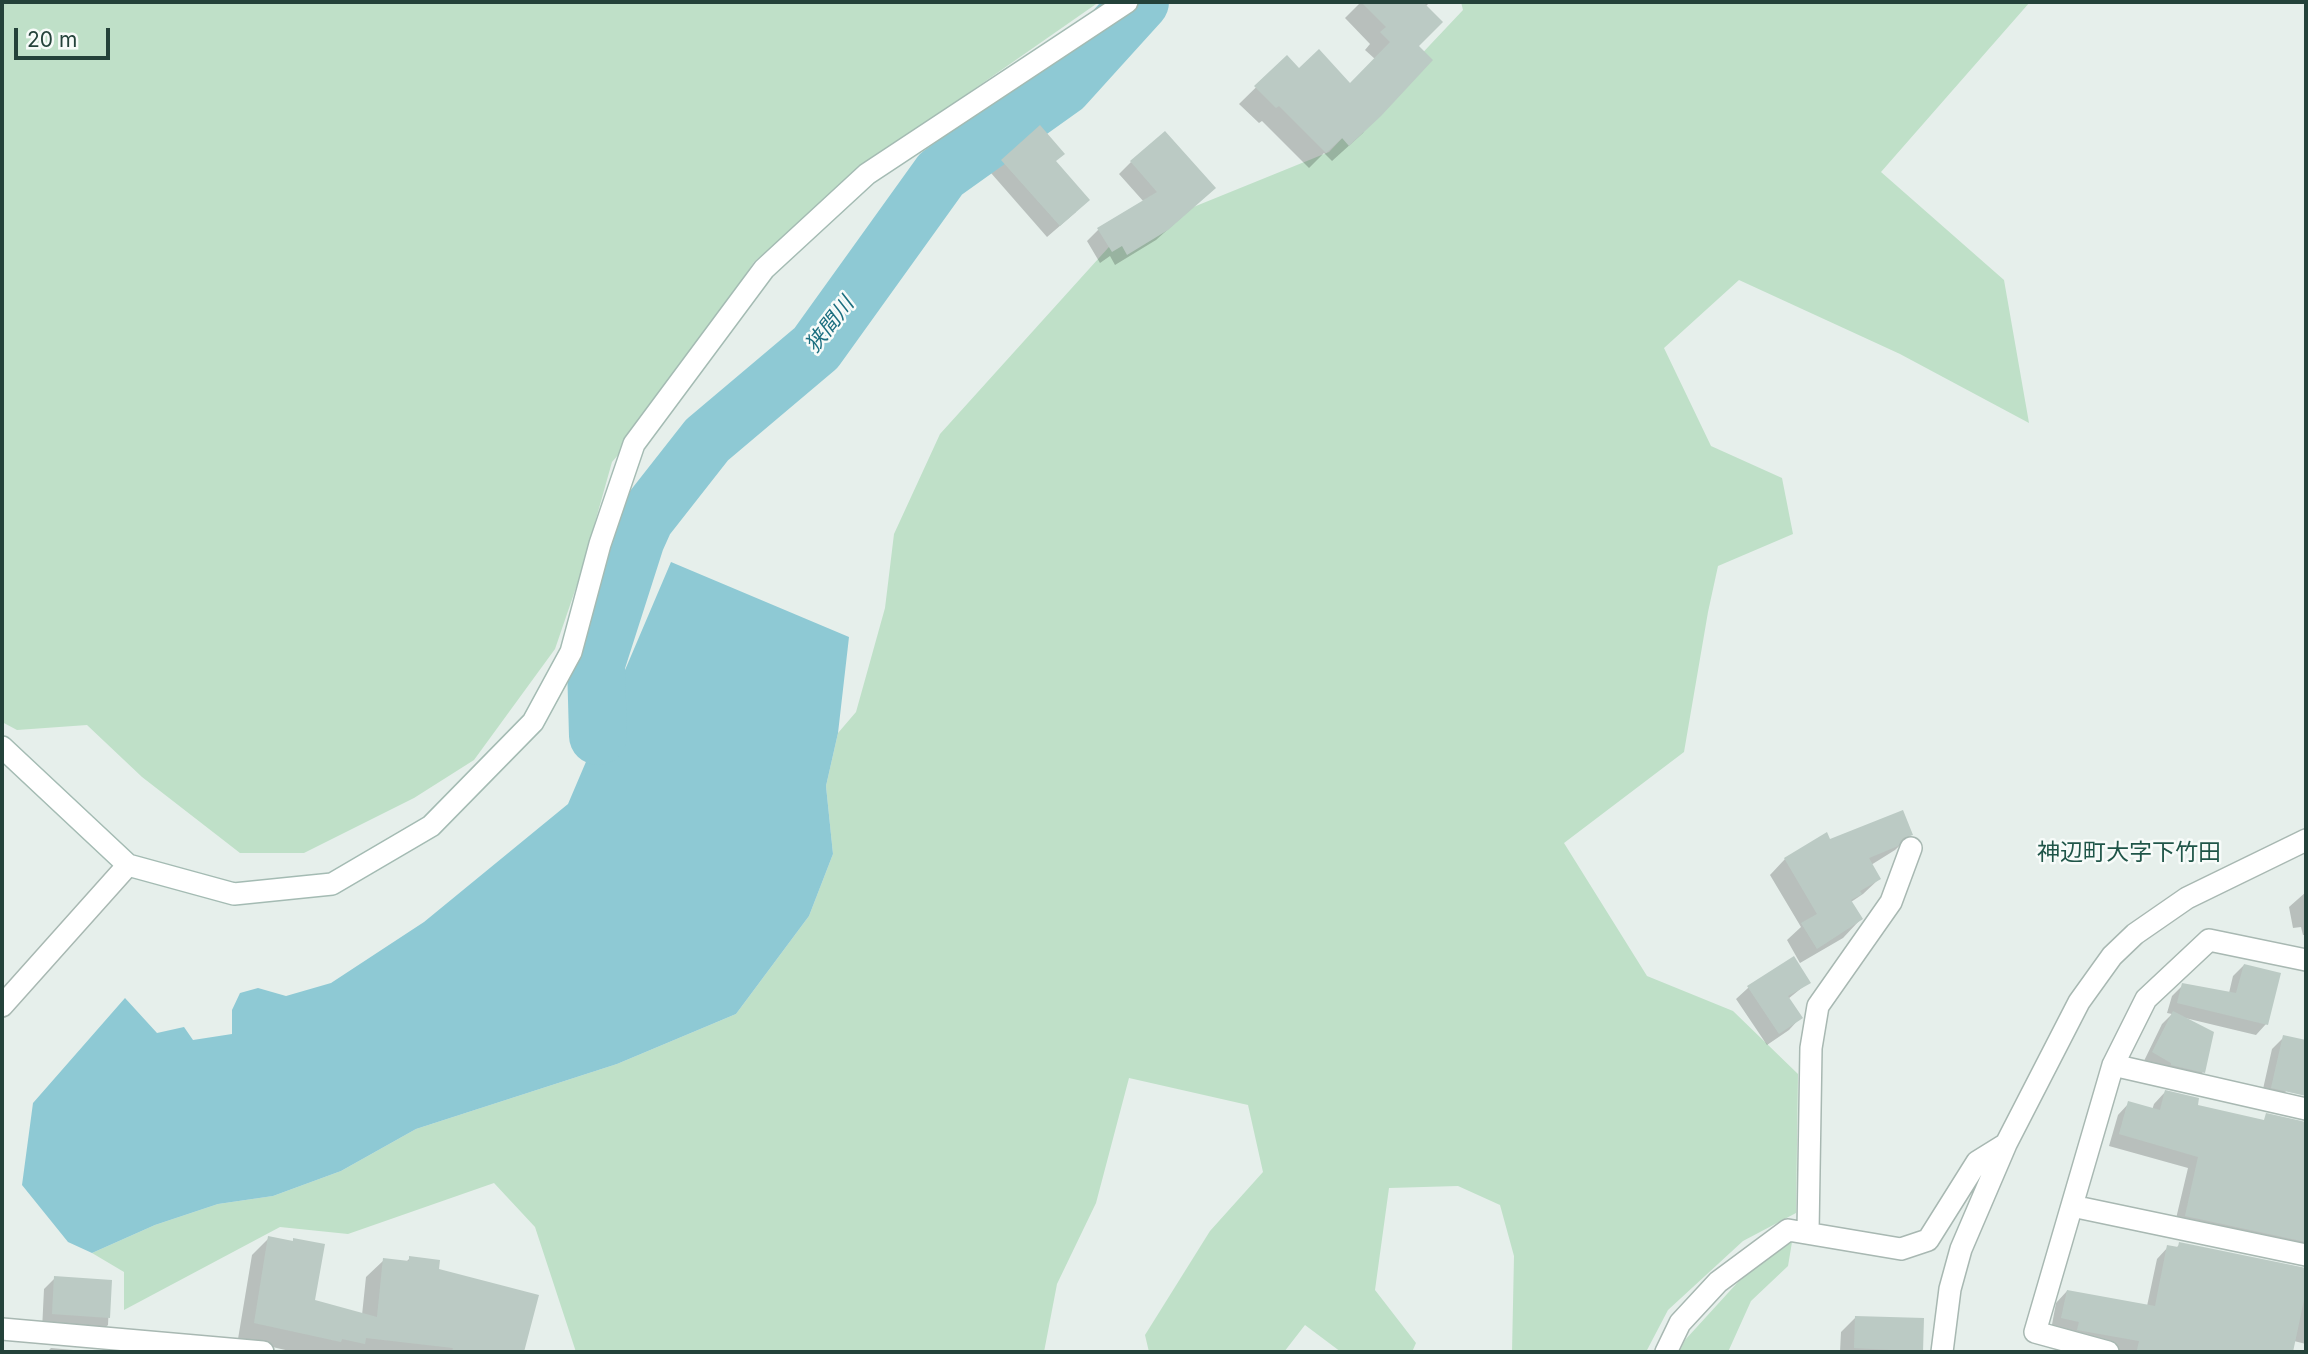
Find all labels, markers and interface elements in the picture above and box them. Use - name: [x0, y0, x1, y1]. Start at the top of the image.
- scale bar: [18, 14, 114, 58]
- text: 20 m: [27, 27, 77, 52]
- water label: 狭間川: [801, 292, 859, 358]
- district label: 神辺町大字下竹田: [2037, 839, 2221, 867]

